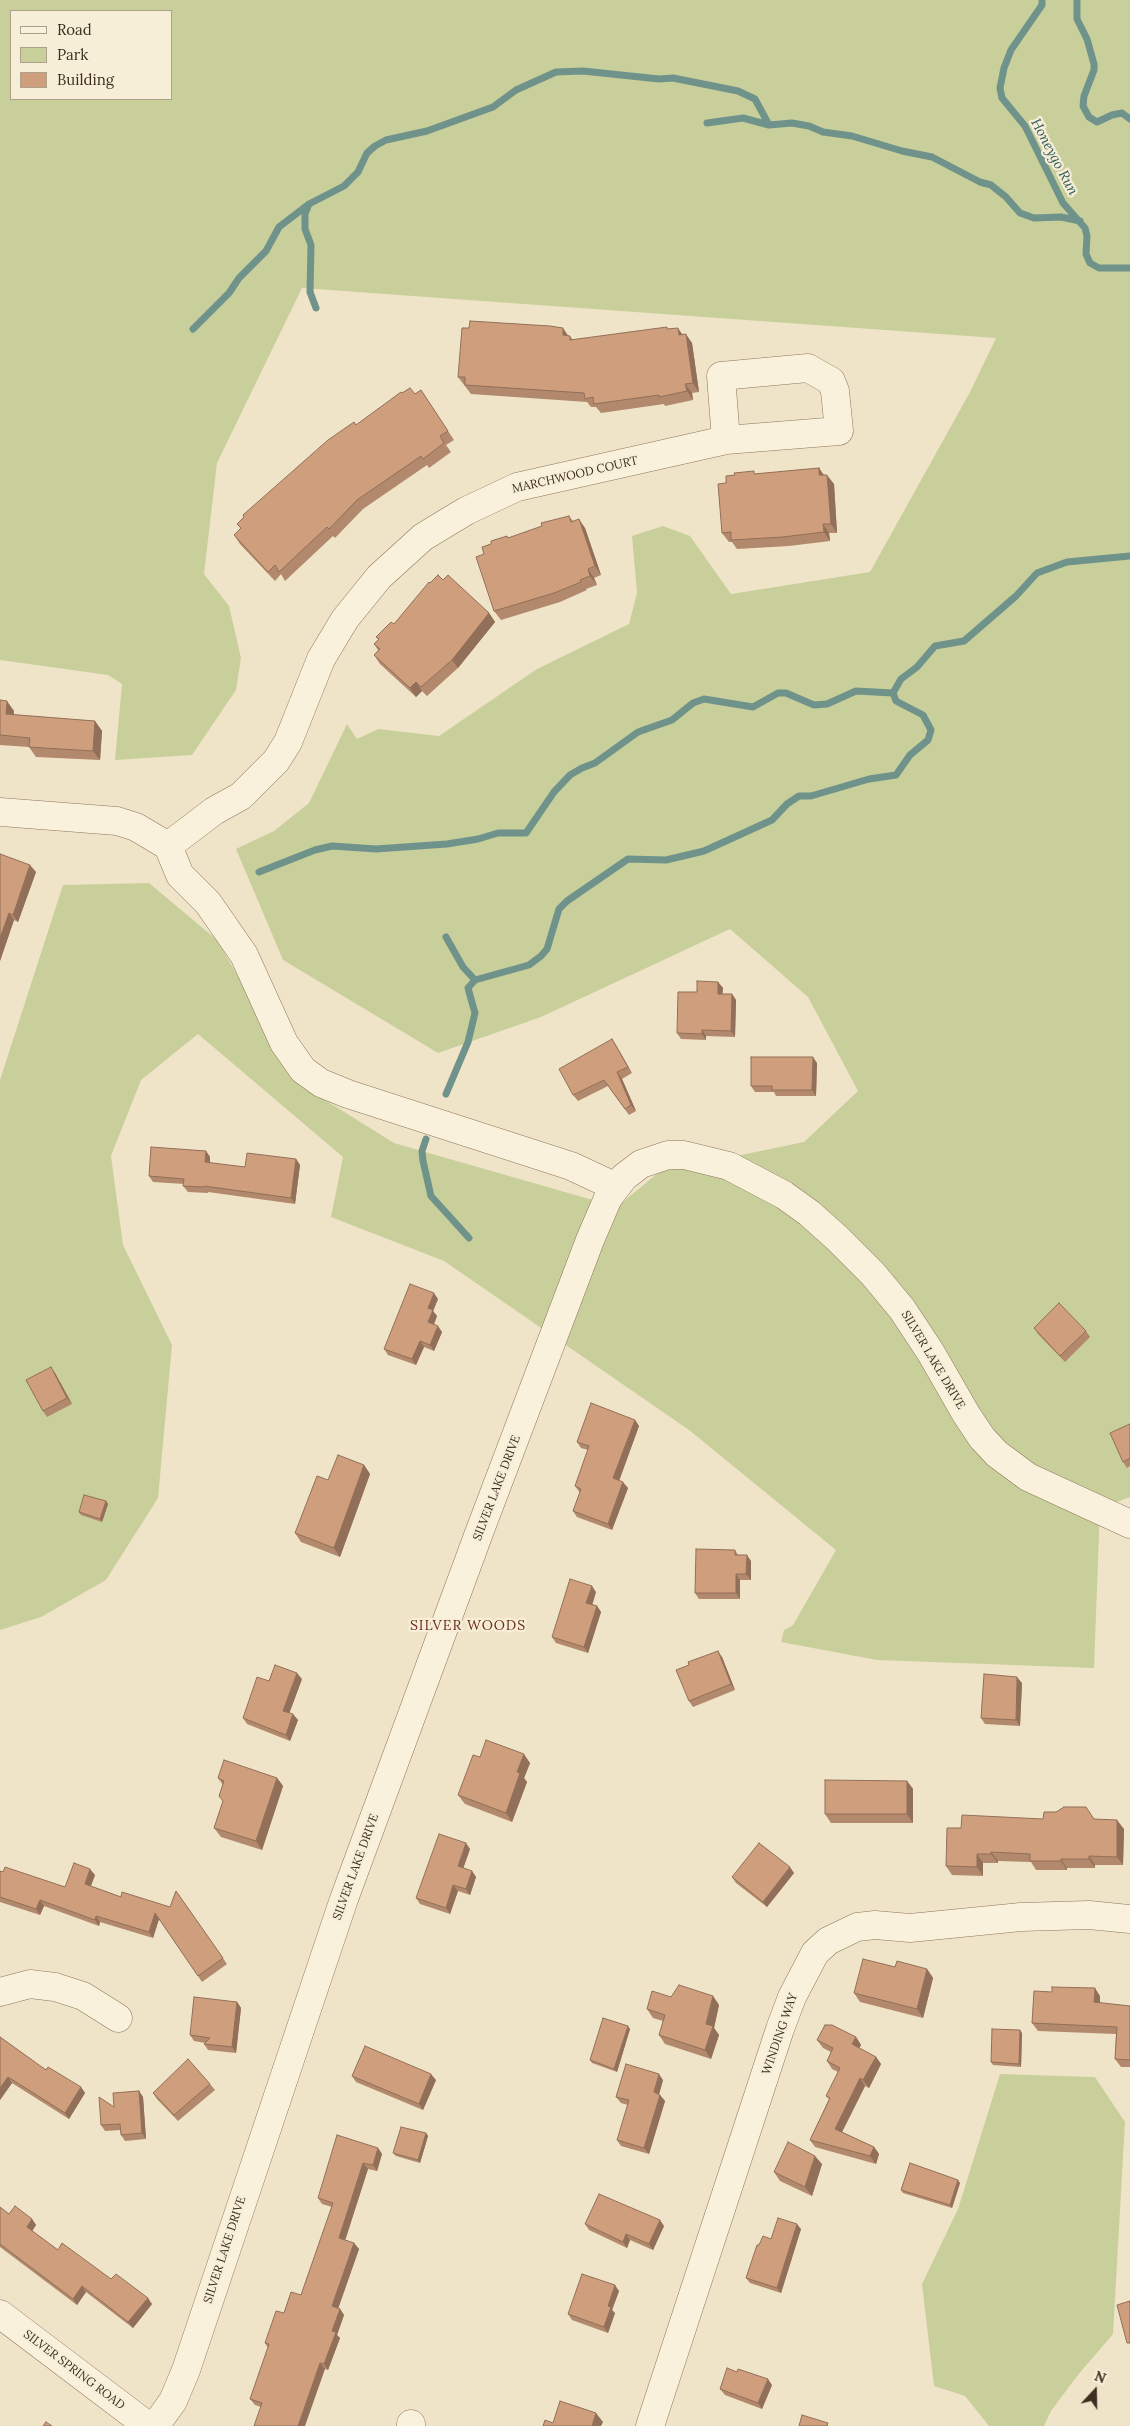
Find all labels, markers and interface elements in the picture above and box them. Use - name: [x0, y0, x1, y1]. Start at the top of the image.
- legend: [10, 10, 172, 100]
- text: Road: [57, 20, 92, 39]
- text: Park: [57, 45, 88, 64]
- text: Building: [57, 70, 114, 89]
- water label: Honeygo Run: [1027, 116, 1081, 198]
- street label: MARCHWOOD COURT: [511, 454, 639, 496]
- street label: SILVER LAKE DRIVE: [898, 1308, 968, 1412]
- street label: SILVER LAKE DRIVE: [470, 1433, 524, 1543]
- district label: SILVER WOODS: [408, 1618, 528, 1634]
- street label: SILVER LAKE DRIVE: [330, 1812, 382, 1922]
- street label: WINDING WAY: [759, 1991, 801, 2077]
- street label: SILVER LAKE DRIVE: [201, 2195, 249, 2305]
- street label: SILVER SPRING ROAD: [20, 2327, 128, 2413]
- north arrow: [1070, 2366, 1120, 2416]
- text: N: [1092, 2367, 1109, 2387]

